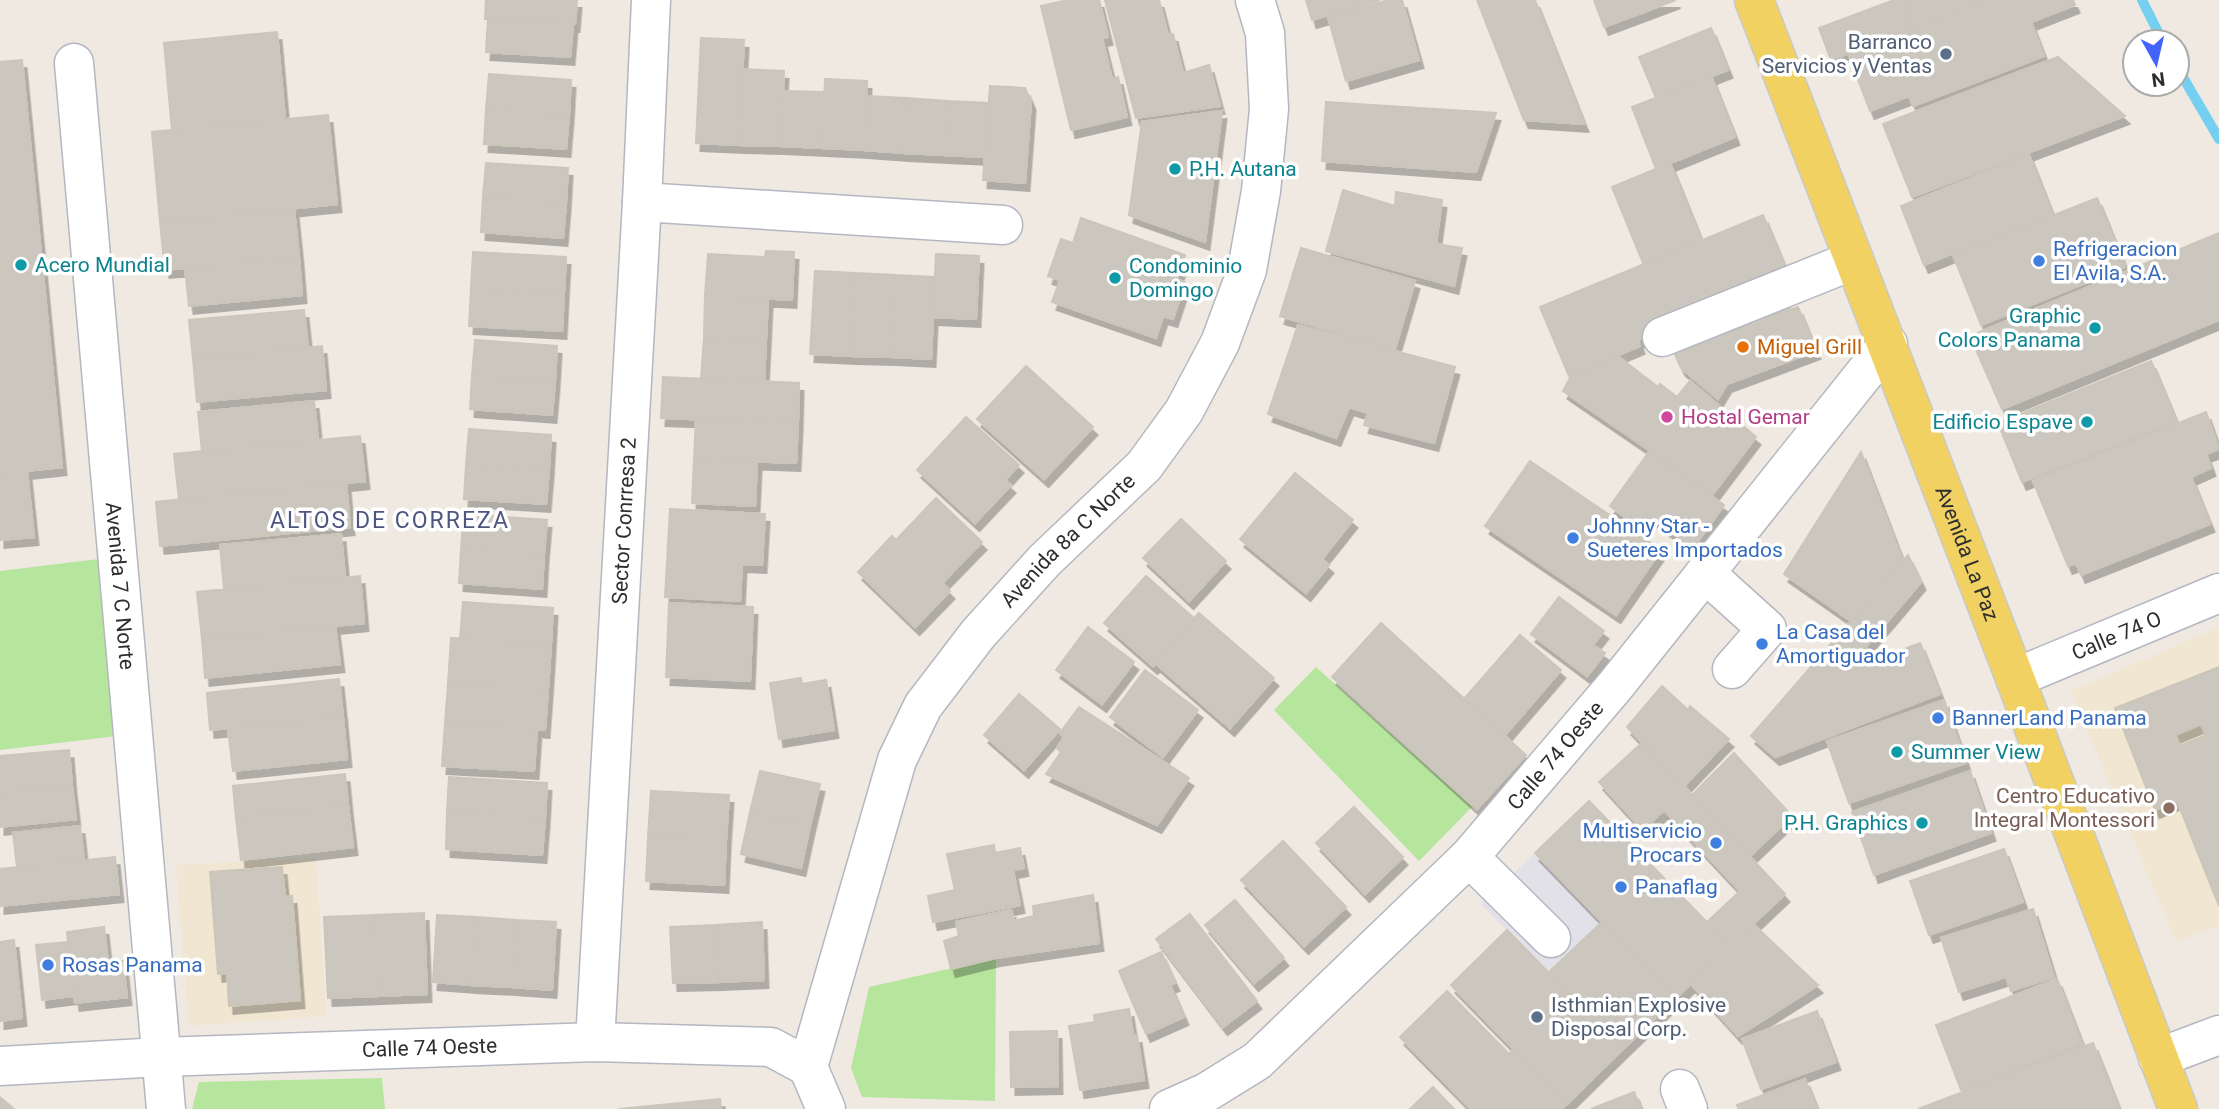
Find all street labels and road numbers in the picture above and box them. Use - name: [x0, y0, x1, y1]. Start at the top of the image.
- street label: Sector Conrresa 2: [608, 436, 641, 605]
- street label: Avenida 8a C Norte: [996, 469, 1140, 612]
- street label: Avenida La Paz: [1930, 483, 2004, 624]
- street label: Avenida 7 C Norte: [101, 501, 139, 671]
- street label: Calle 74 O: [2068, 606, 2165, 665]
- street label: Calle 74 Oeste: [1503, 696, 1609, 815]
- street label: Calle 74 Oeste: [362, 1033, 497, 1062]

